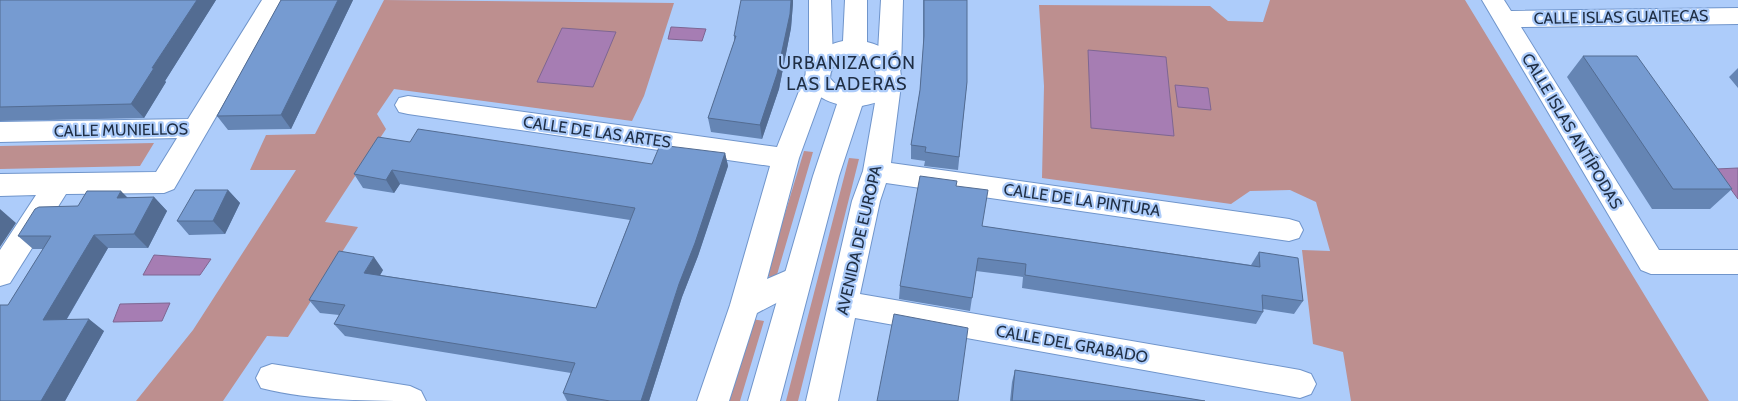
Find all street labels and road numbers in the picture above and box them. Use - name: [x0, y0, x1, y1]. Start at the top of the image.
- street label: CALLE ISLAS GUAITECAS: [1533, 6, 1709, 28]
- street label: CALLE ISLAS ANTÍPODAS: [1518, 50, 1626, 212]
- street label: CALLE DE LAS ARTES: [522, 112, 672, 152]
- street label: CALLE MUNIELLOS: [54, 119, 188, 141]
- street label: AVENIDA DE EUROPA: [833, 163, 885, 317]
- street label: CALLE DE LA PINTURA: [1003, 180, 1162, 220]
- street label: CALLE DEL GRABADO: [995, 321, 1149, 367]

